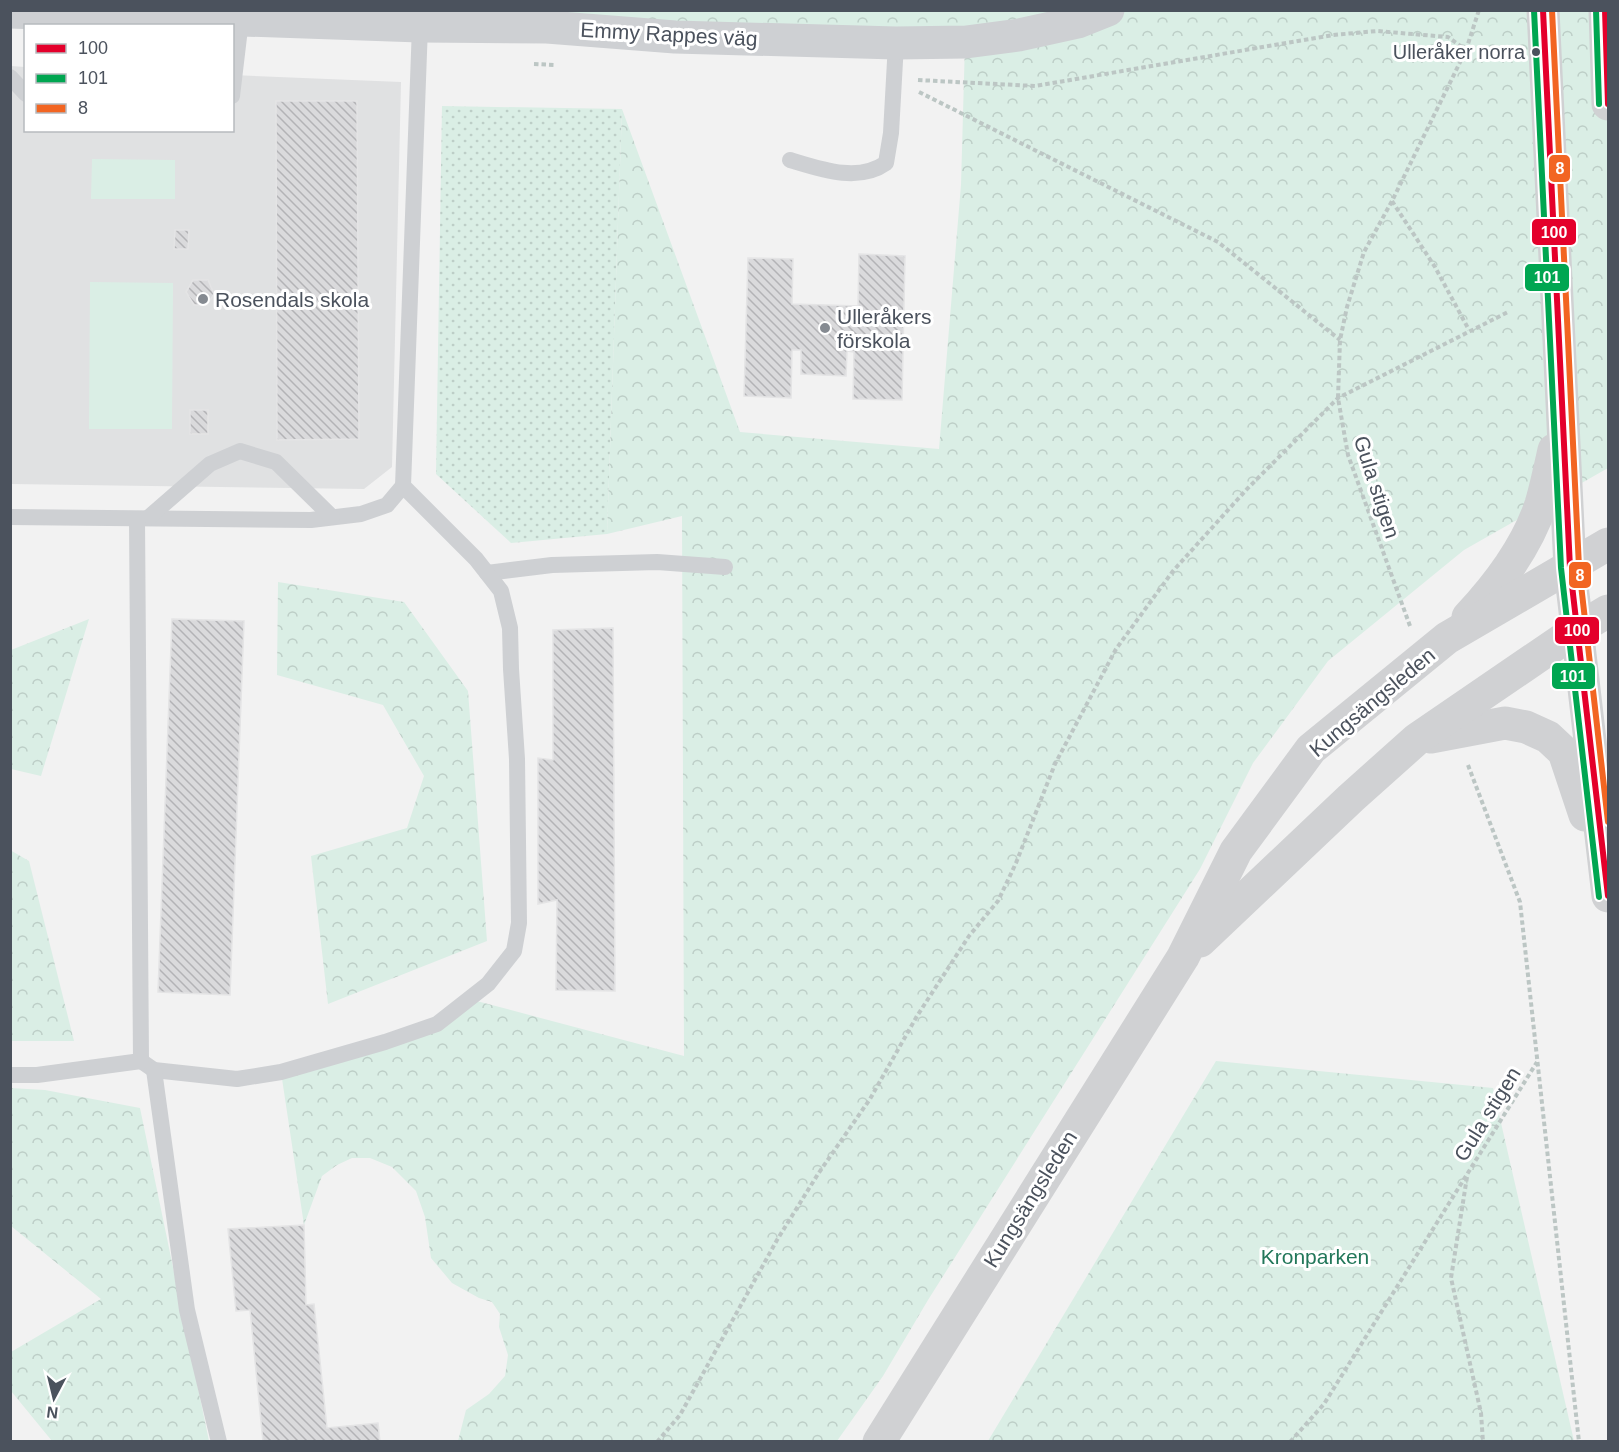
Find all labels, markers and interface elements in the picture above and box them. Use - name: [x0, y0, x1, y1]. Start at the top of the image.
- street label: Emmy Rappes väg: [580, 18, 758, 50]
- legend: [24, 24, 234, 132]
- text: 100: [78, 38, 108, 58]
- place label: Ulleråker norra: [1393, 41, 1526, 63]
- marker: Ulleråker norra: [1530, 46, 1542, 58]
- text: 101: [78, 68, 108, 88]
- text: 8: [78, 98, 88, 118]
- line badge: 8: [1548, 154, 1571, 183]
- text: 8: [1556, 160, 1565, 177]
- line badge: 100: [1531, 218, 1577, 246]
- text: 100: [1541, 224, 1567, 241]
- line badge: 101: [1524, 263, 1570, 292]
- text: 101: [1534, 269, 1560, 286]
- place label: Rosendals skola: [215, 288, 369, 311]
- marker: Rosendals skola: [196, 292, 210, 306]
- place label: Ulleråkers förskola: [837, 305, 932, 352]
- marker: Ulleråkers förskola: [818, 321, 832, 335]
- street label: Gula stigen: [1350, 433, 1404, 541]
- line badge: 8: [1568, 561, 1592, 589]
- text: 8: [1576, 567, 1585, 584]
- line badge: 100: [1554, 616, 1600, 645]
- text: 100: [1564, 622, 1590, 639]
- street label: Kungsängsleden: [1305, 643, 1439, 761]
- line badge: 101: [1551, 662, 1596, 690]
- text: 101: [1560, 668, 1586, 685]
- street label: Gula stigen: [1449, 1063, 1525, 1165]
- street label: Kungsängsleden: [979, 1127, 1081, 1271]
- park label: Kronparken: [1261, 1245, 1369, 1268]
- north arrow: [24, 1368, 84, 1428]
- text: N: [45, 1403, 59, 1422]

